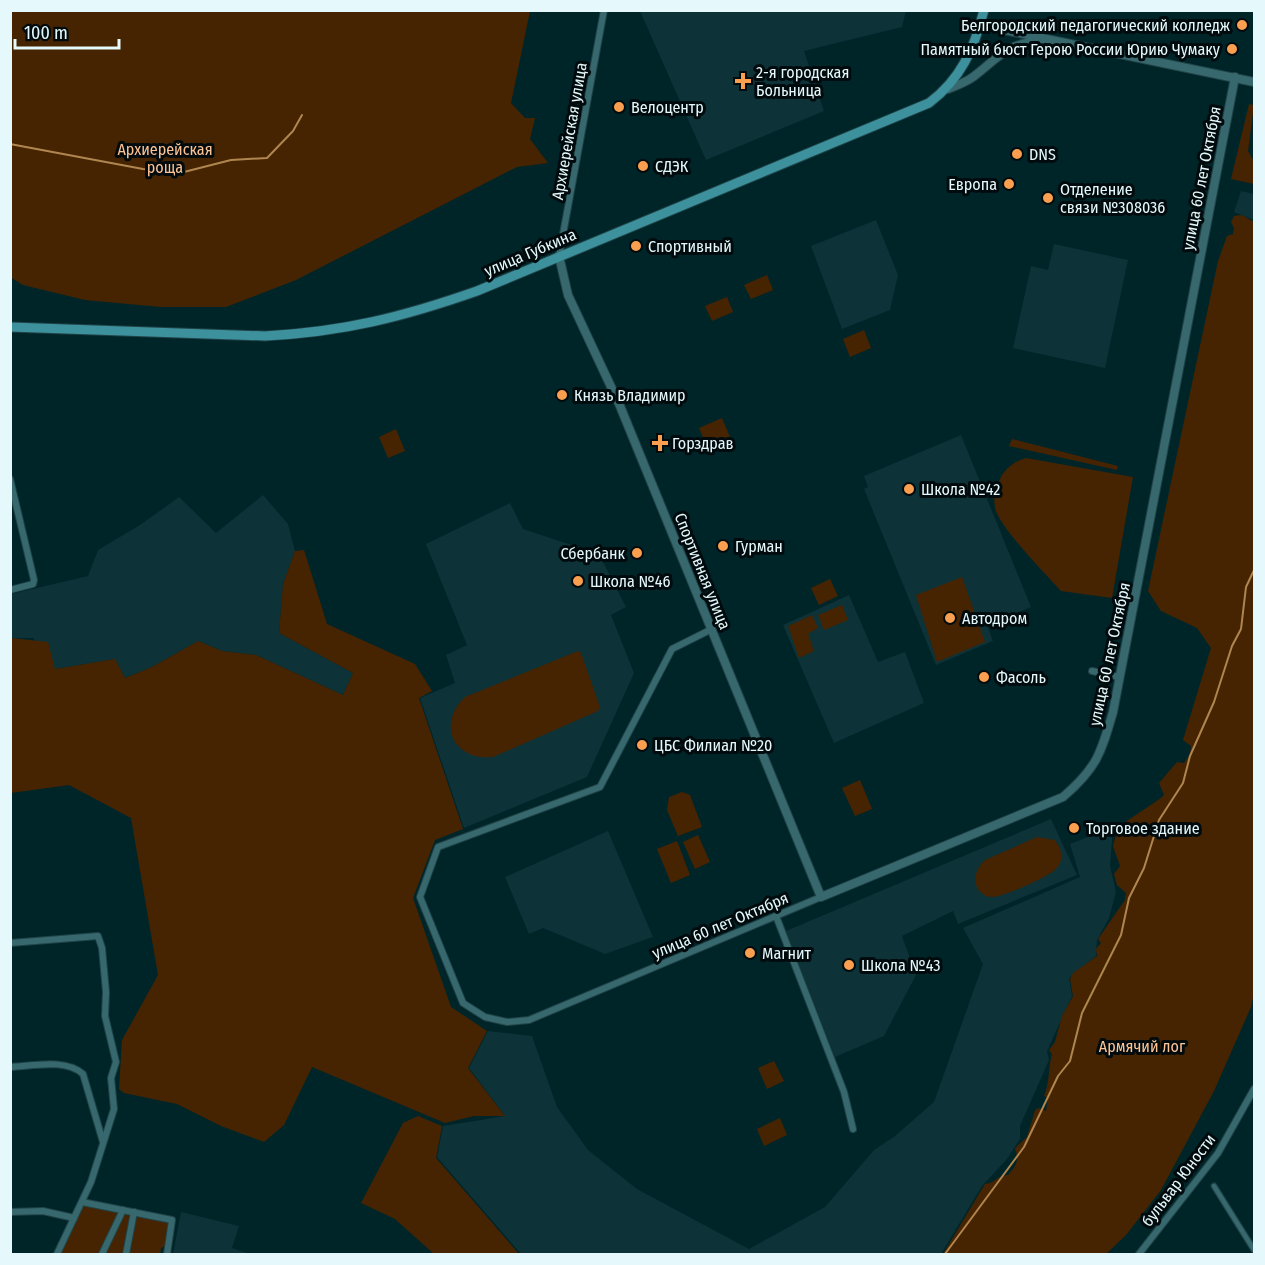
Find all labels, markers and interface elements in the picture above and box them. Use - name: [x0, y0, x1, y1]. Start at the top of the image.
- scale bar: [15, 12, 118, 50]
- place label: Белгородский педагогический колледж: [961, 16, 1231, 35]
- marker: Белгородский педагогический колледж: [1235, 18, 1249, 32]
- text: 100 m: [24, 22, 68, 44]
- place label: Памятный бюст Герою России Юрию Чумаку: [920, 40, 1221, 59]
- marker: Памятный бюст Герою России Юрию Чумаку: [1225, 42, 1239, 56]
- street label: Архиерейская улица: [548, 61, 591, 201]
- place label: 2-я городская Больница: [756, 63, 849, 100]
- marker: 2-я городская Больница: [734, 72, 752, 90]
- place label: Велоцентр: [631, 98, 704, 117]
- marker: Велоцентр: [612, 100, 626, 114]
- street label: улица 60 лет Октября: [1178, 105, 1225, 252]
- park label: Архиерейская роща: [117, 140, 213, 177]
- place label: DNS: [1029, 145, 1056, 164]
- marker: DNS: [1010, 147, 1024, 161]
- place label: СДЭК: [655, 157, 689, 176]
- marker: СДЭК: [636, 159, 650, 173]
- place label: Европа: [948, 175, 997, 194]
- marker: Европа: [1002, 177, 1016, 191]
- place label: Отделение связи №308036: [1060, 180, 1165, 217]
- marker: Отделение связи №308036: [1041, 191, 1055, 205]
- street label: улица Губкина: [481, 225, 579, 280]
- place label: Спортивный: [648, 237, 732, 256]
- marker: Спортивный: [629, 239, 643, 253]
- place label: Князь Владимир: [574, 386, 686, 405]
- marker: Князь Владимир: [555, 388, 569, 402]
- place label: Горздрав: [672, 434, 734, 453]
- marker: Горздрав: [653, 436, 667, 450]
- place label: Школа №42: [921, 480, 1000, 499]
- marker: Школа №42: [902, 482, 916, 496]
- street label: Спортивная улица: [670, 510, 735, 632]
- place label: Гурман: [735, 537, 783, 556]
- marker: Гурман: [716, 539, 730, 553]
- place label: Сбербанк: [560, 544, 625, 563]
- marker: Сбербанк: [630, 546, 644, 560]
- place label: Школа №46: [590, 572, 670, 591]
- marker: Школа №46: [571, 574, 585, 588]
- street label: улица 60 лет Октября: [1085, 581, 1134, 728]
- place label: Автодром: [962, 609, 1027, 628]
- marker: Автодром: [943, 611, 957, 625]
- place label: Фасоль: [996, 668, 1046, 687]
- marker: Фасоль: [977, 670, 991, 684]
- place label: ЦБС Филиал №20: [654, 736, 772, 755]
- marker: ЦБС Филиал №20: [635, 738, 649, 752]
- place label: Торговое здание: [1086, 819, 1200, 838]
- marker: Торговое здание: [1067, 821, 1081, 835]
- street label: улица 60 лет Октября: [649, 888, 791, 963]
- place label: Магнит: [762, 944, 812, 963]
- marker: Магнит: [743, 946, 757, 960]
- place label: Школа №43: [861, 956, 940, 975]
- marker: Школа №43: [842, 958, 856, 972]
- park label: Армячий лог: [1099, 1037, 1186, 1056]
- street label: бульвар Юности: [1137, 1130, 1219, 1230]

